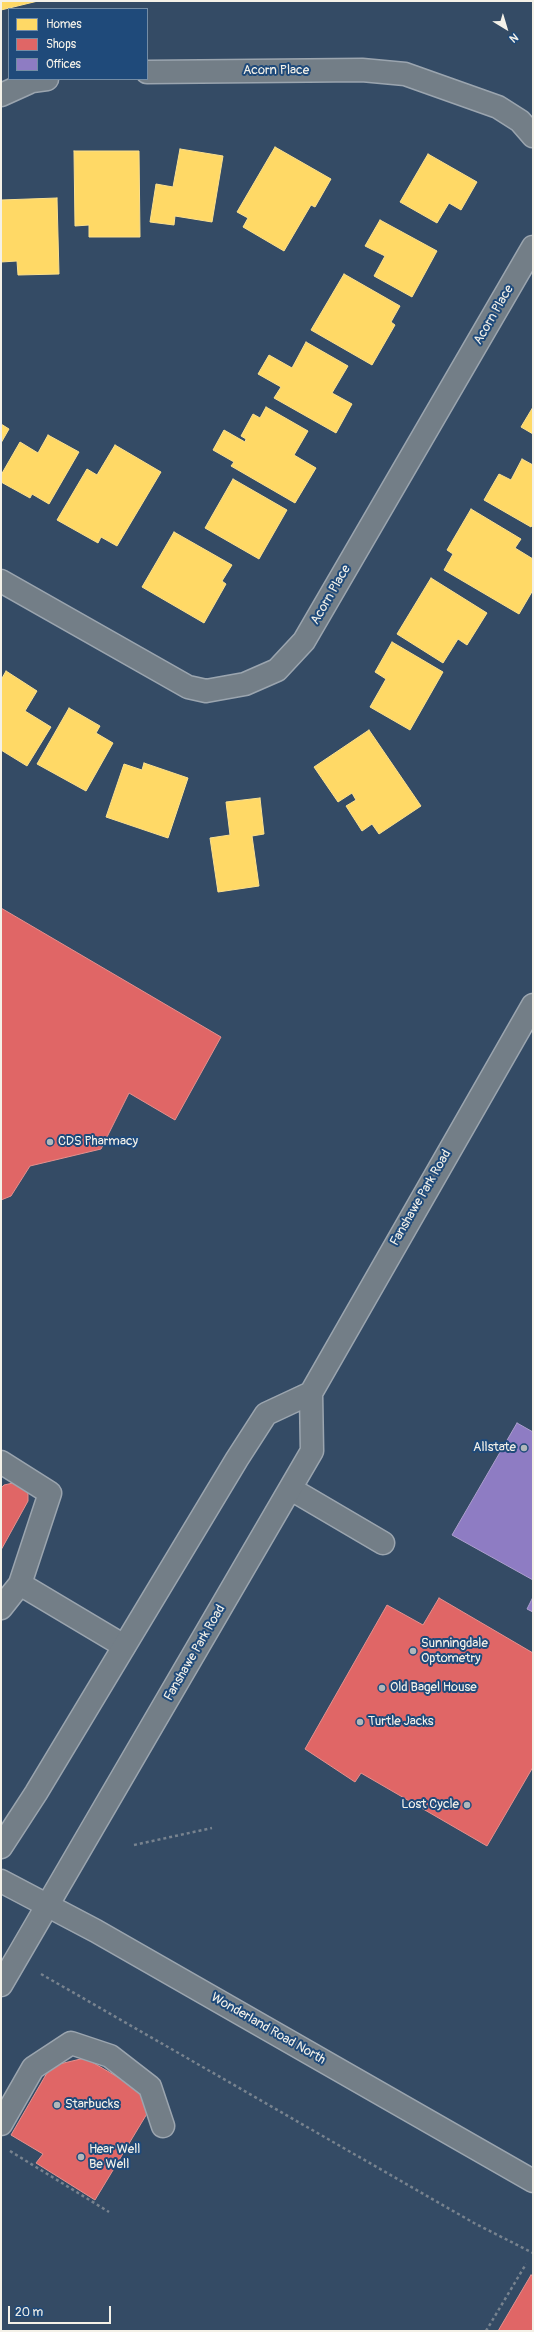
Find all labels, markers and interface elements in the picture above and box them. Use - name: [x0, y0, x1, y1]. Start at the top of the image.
- legend: [8, 8, 148, 80]
- north arrow: [486, 8, 526, 48]
- text: Homes: [46, 17, 82, 32]
- text: N: [507, 30, 521, 45]
- text: Shops: [46, 37, 76, 52]
- text: Offices: [46, 57, 81, 72]
- street label: Acorn Place: [243, 63, 309, 79]
- street label: Acorn Place: [471, 282, 517, 348]
- street label: Acorn Place: [308, 562, 354, 628]
- place label: CDS Pharmacy: [58, 1134, 138, 1150]
- marker: CDS Pharmacy: [45, 1137, 55, 1147]
- street label: Fanshawe Park Road: [387, 1147, 455, 1249]
- place label: Allstate: [473, 1440, 516, 1456]
- marker: Allstate: [519, 1443, 529, 1453]
- street label: Fanshawe Park Road: [161, 1602, 229, 1704]
- place label: Sunningdale Optometry: [421, 1636, 488, 1667]
- marker: Sunningdale Optometry: [408, 1646, 418, 1656]
- place label: Old Bagel House: [390, 1680, 477, 1696]
- marker: Old Bagel House: [377, 1683, 387, 1693]
- place label: Turtle Jacks: [368, 1714, 434, 1730]
- marker: Turtle Jacks: [355, 1717, 365, 1727]
- place label: Lost Cycle: [401, 1797, 459, 1813]
- marker: Lost Cycle: [462, 1800, 472, 1810]
- street label: Wonderland Road North: [208, 1990, 328, 2068]
- place label: Starbucks: [65, 2097, 119, 2113]
- marker: Starbucks: [52, 2100, 62, 2110]
- place label: Hear Well Be Well: [89, 2142, 140, 2173]
- marker: Hear Well Be Well: [76, 2152, 86, 2162]
- scale bar: [10, 2298, 113, 2324]
- text: 20 m: [15, 2305, 43, 2320]

